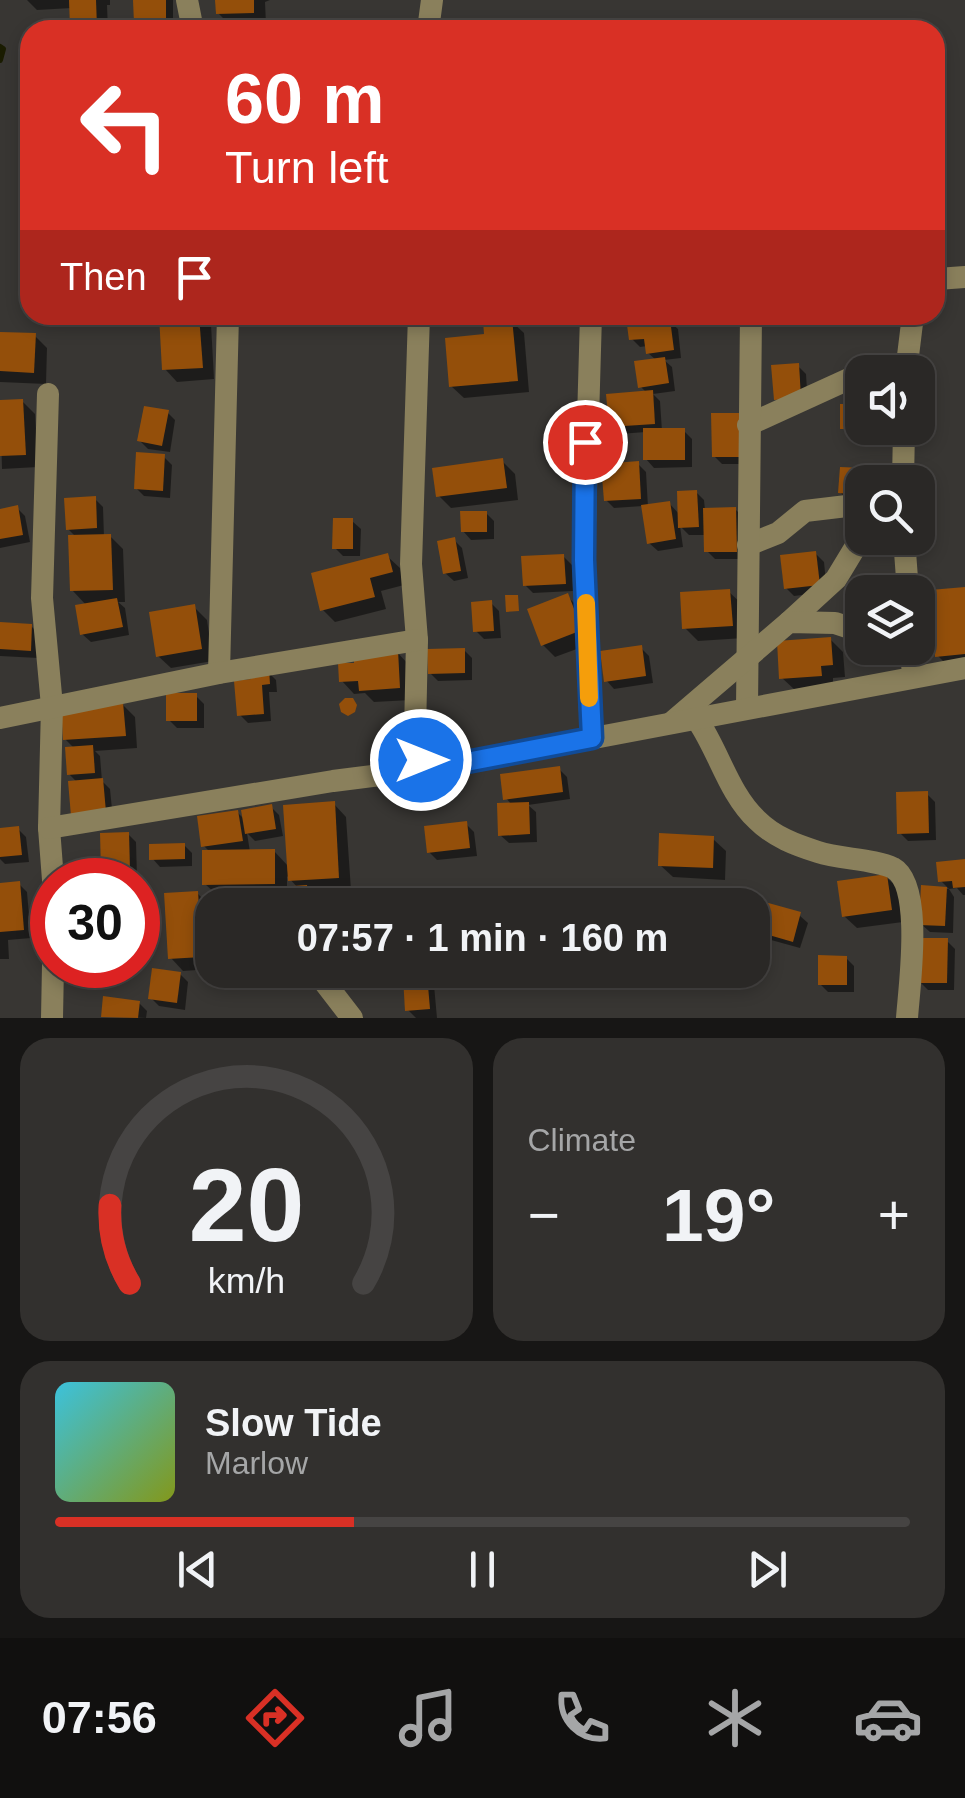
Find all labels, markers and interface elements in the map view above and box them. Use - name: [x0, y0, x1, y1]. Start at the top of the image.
- icon: left: [60, 60, 190, 190]
- text: 60 m: [225, 60, 385, 138]
- text: Turn left: [225, 142, 388, 193]
- icon: arrive: [167, 250, 222, 305]
- text: Then: [60, 256, 147, 298]
- map controls: [845, 355, 935, 665]
- button: sound: [845, 355, 935, 445]
- pin: [543, 400, 628, 485]
- icon: arrive: [558, 415, 613, 470]
- button: search: [845, 465, 935, 555]
- button: layers: [845, 575, 935, 665]
- position arrow: [369, 708, 473, 812]
- speed limit sign: 30: [30, 858, 160, 988]
- text: 07:57 · 1 min · 160 m: [297, 917, 668, 959]
- text: Climate: [528, 1122, 636, 1158]
- text: 20: [188, 1147, 304, 1263]
- text: 19°: [662, 1173, 775, 1257]
- text: −: [528, 1184, 560, 1246]
- text: +: [878, 1184, 910, 1246]
- text: km/h: [208, 1261, 285, 1301]
- text: Slow Tide: [205, 1402, 382, 1444]
- text: Marlow: [205, 1445, 308, 1481]
- icon: previous: [170, 1542, 225, 1597]
- icon: pause: [455, 1542, 510, 1597]
- icon: next: [740, 1542, 795, 1597]
- icon: directions: [240, 1683, 310, 1753]
- icon: music: [393, 1683, 463, 1753]
- icon: phone: [547, 1683, 617, 1753]
- icon: climate: [700, 1683, 770, 1753]
- icon: car: [853, 1683, 923, 1753]
- text: 07:56: [42, 1692, 157, 1743]

